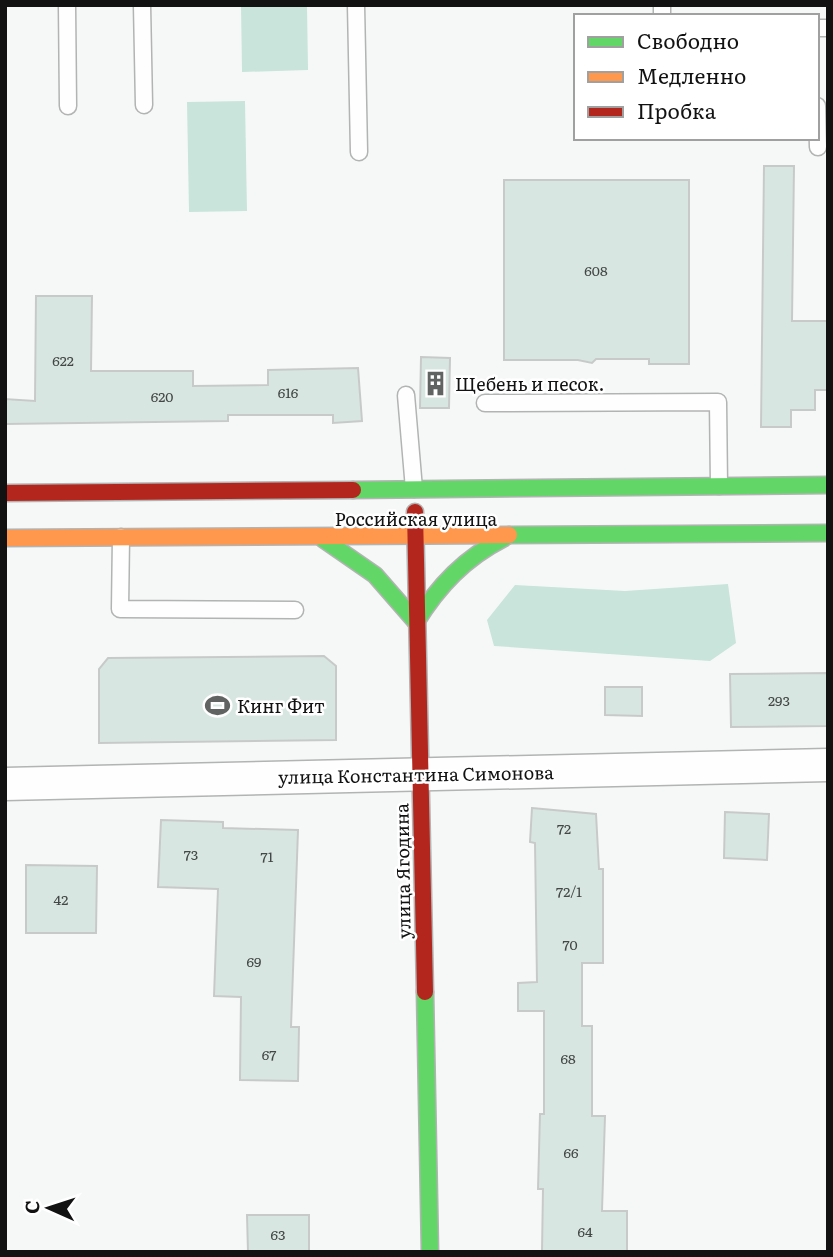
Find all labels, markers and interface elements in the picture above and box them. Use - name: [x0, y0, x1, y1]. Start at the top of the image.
- legend: [574, 14, 819, 140]
- text: Свободно: [637, 24, 739, 55]
- text: Медленно: [637, 59, 746, 90]
- text: Пробка: [637, 94, 717, 125]
- house number: 608: [584, 260, 608, 280]
- house number: 622: [52, 350, 74, 370]
- building icon: Щебень и песок.: [421, 369, 449, 397]
- place label: Щебень и песок.: [455, 370, 605, 397]
- house number: 616: [278, 382, 299, 402]
- house number: 620: [151, 386, 173, 406]
- street label: Российская улица: [335, 505, 498, 532]
- house number: 293: [768, 690, 790, 710]
- sports icon: Кинг Фит: [203, 691, 231, 719]
- place label: Кинг Фит: [237, 692, 325, 719]
- street label: улица Константина Симонова: [278, 758, 554, 790]
- street label: улица Ягодина: [387, 803, 417, 939]
- house number: 72: [557, 818, 571, 838]
- house number: 73: [184, 844, 198, 864]
- house number: 71: [261, 846, 274, 866]
- house number: 72/1: [556, 881, 582, 901]
- house number: 42: [54, 889, 68, 909]
- house number: 70: [562, 934, 578, 954]
- house number: 69: [247, 951, 261, 971]
- house number: 67: [262, 1044, 276, 1064]
- house number: 68: [560, 1048, 576, 1068]
- house number: 66: [563, 1142, 579, 1162]
- north arrow: [14, 1173, 84, 1243]
- text: С: [17, 1200, 45, 1215]
- house number: 64: [577, 1221, 593, 1241]
- house number: 63: [270, 1224, 286, 1244]

